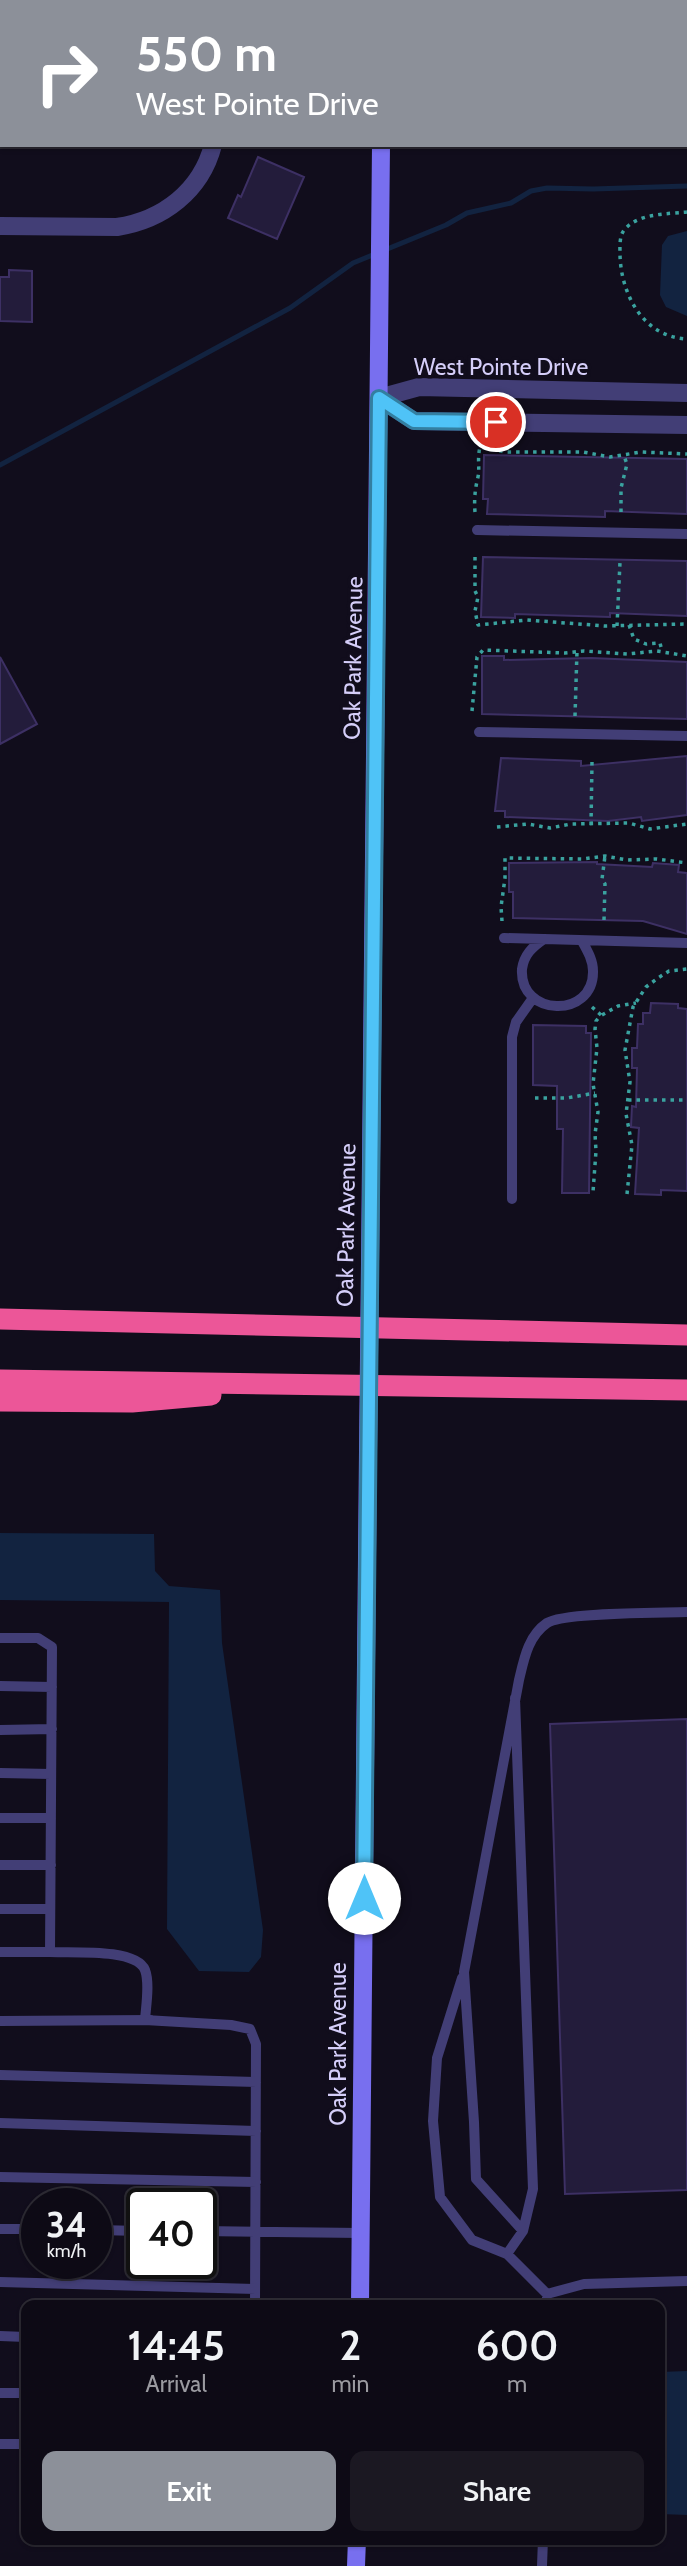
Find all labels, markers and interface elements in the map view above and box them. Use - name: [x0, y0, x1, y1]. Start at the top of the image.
- text: 550 m: [136, 24, 277, 83]
- icon: right: [21, 28, 112, 119]
- text: West Pointe Drive: [136, 84, 379, 123]
- street label: West Pointe Drive: [414, 353, 588, 381]
- pin: [466, 392, 526, 452]
- icon: arrive: [477, 403, 515, 441]
- street label: Oak Park Avenue: [338, 576, 368, 740]
- street label: Oak Park Avenue: [331, 1143, 361, 1307]
- position arrow: [327, 1861, 401, 1935]
- street label: Oak Park Avenue: [324, 1962, 352, 2126]
- speed limit sign: 40: [126, 2188, 217, 2279]
- text: 34: [46, 2203, 87, 2246]
- text: km/h: [47, 2240, 86, 2262]
- text: 14:45: [127, 2319, 225, 2371]
- text: 2: [339, 2319, 361, 2371]
- text: 600: [476, 2319, 559, 2371]
- text: Arrival: [146, 2370, 207, 2398]
- text: min: [331, 2370, 369, 2398]
- text: m: [507, 2370, 527, 2398]
- button: Exit: [42, 2451, 336, 2531]
- button: Share: [350, 2451, 644, 2531]

